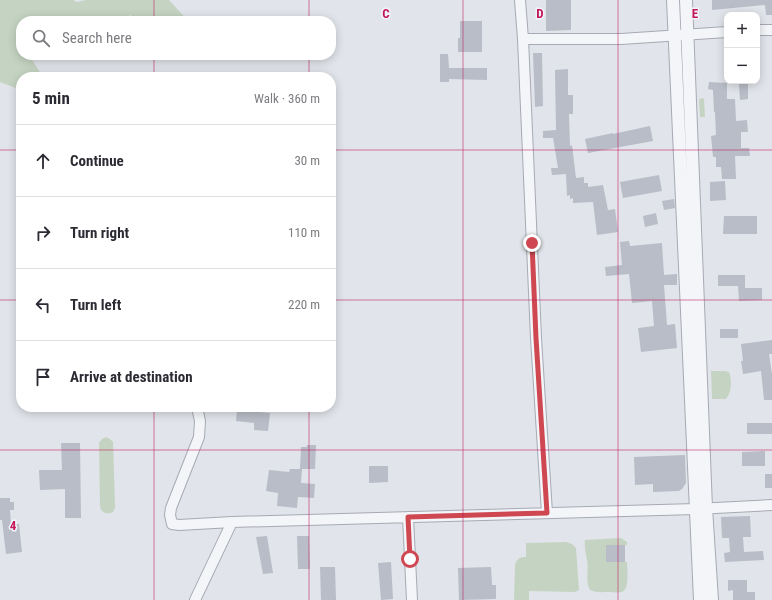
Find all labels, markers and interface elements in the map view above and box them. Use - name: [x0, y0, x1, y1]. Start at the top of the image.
- text: C: [382, 6, 390, 21]
- text: D: [536, 6, 544, 21]
- text: E: [692, 6, 699, 21]
- map controls: [724, 12, 760, 84]
- button: +: [724, 12, 760, 48]
- search box: [16, 16, 336, 60]
- icon: search: [30, 27, 52, 49]
- text: Search here: [62, 29, 132, 47]
- button: −: [724, 48, 760, 84]
- text: 5 min: [32, 88, 70, 108]
- text: Walk · 360 m: [254, 91, 320, 106]
- icon: ahead: [32, 150, 54, 172]
- text: Continue: [70, 152, 124, 170]
- text: 30 m: [294, 153, 320, 168]
- icon: right: [32, 222, 54, 244]
- text: Turn right: [70, 224, 129, 242]
- text: 110 m: [288, 225, 320, 240]
- route end: [523, 234, 541, 252]
- icon: left: [32, 294, 54, 316]
- text: Turn left: [70, 296, 121, 314]
- text: 220 m: [288, 297, 320, 312]
- icon: arrive: [32, 366, 54, 388]
- text: Arrive at destination: [70, 368, 193, 386]
- text: 4: [10, 518, 17, 533]
- route start: [401, 550, 419, 568]

